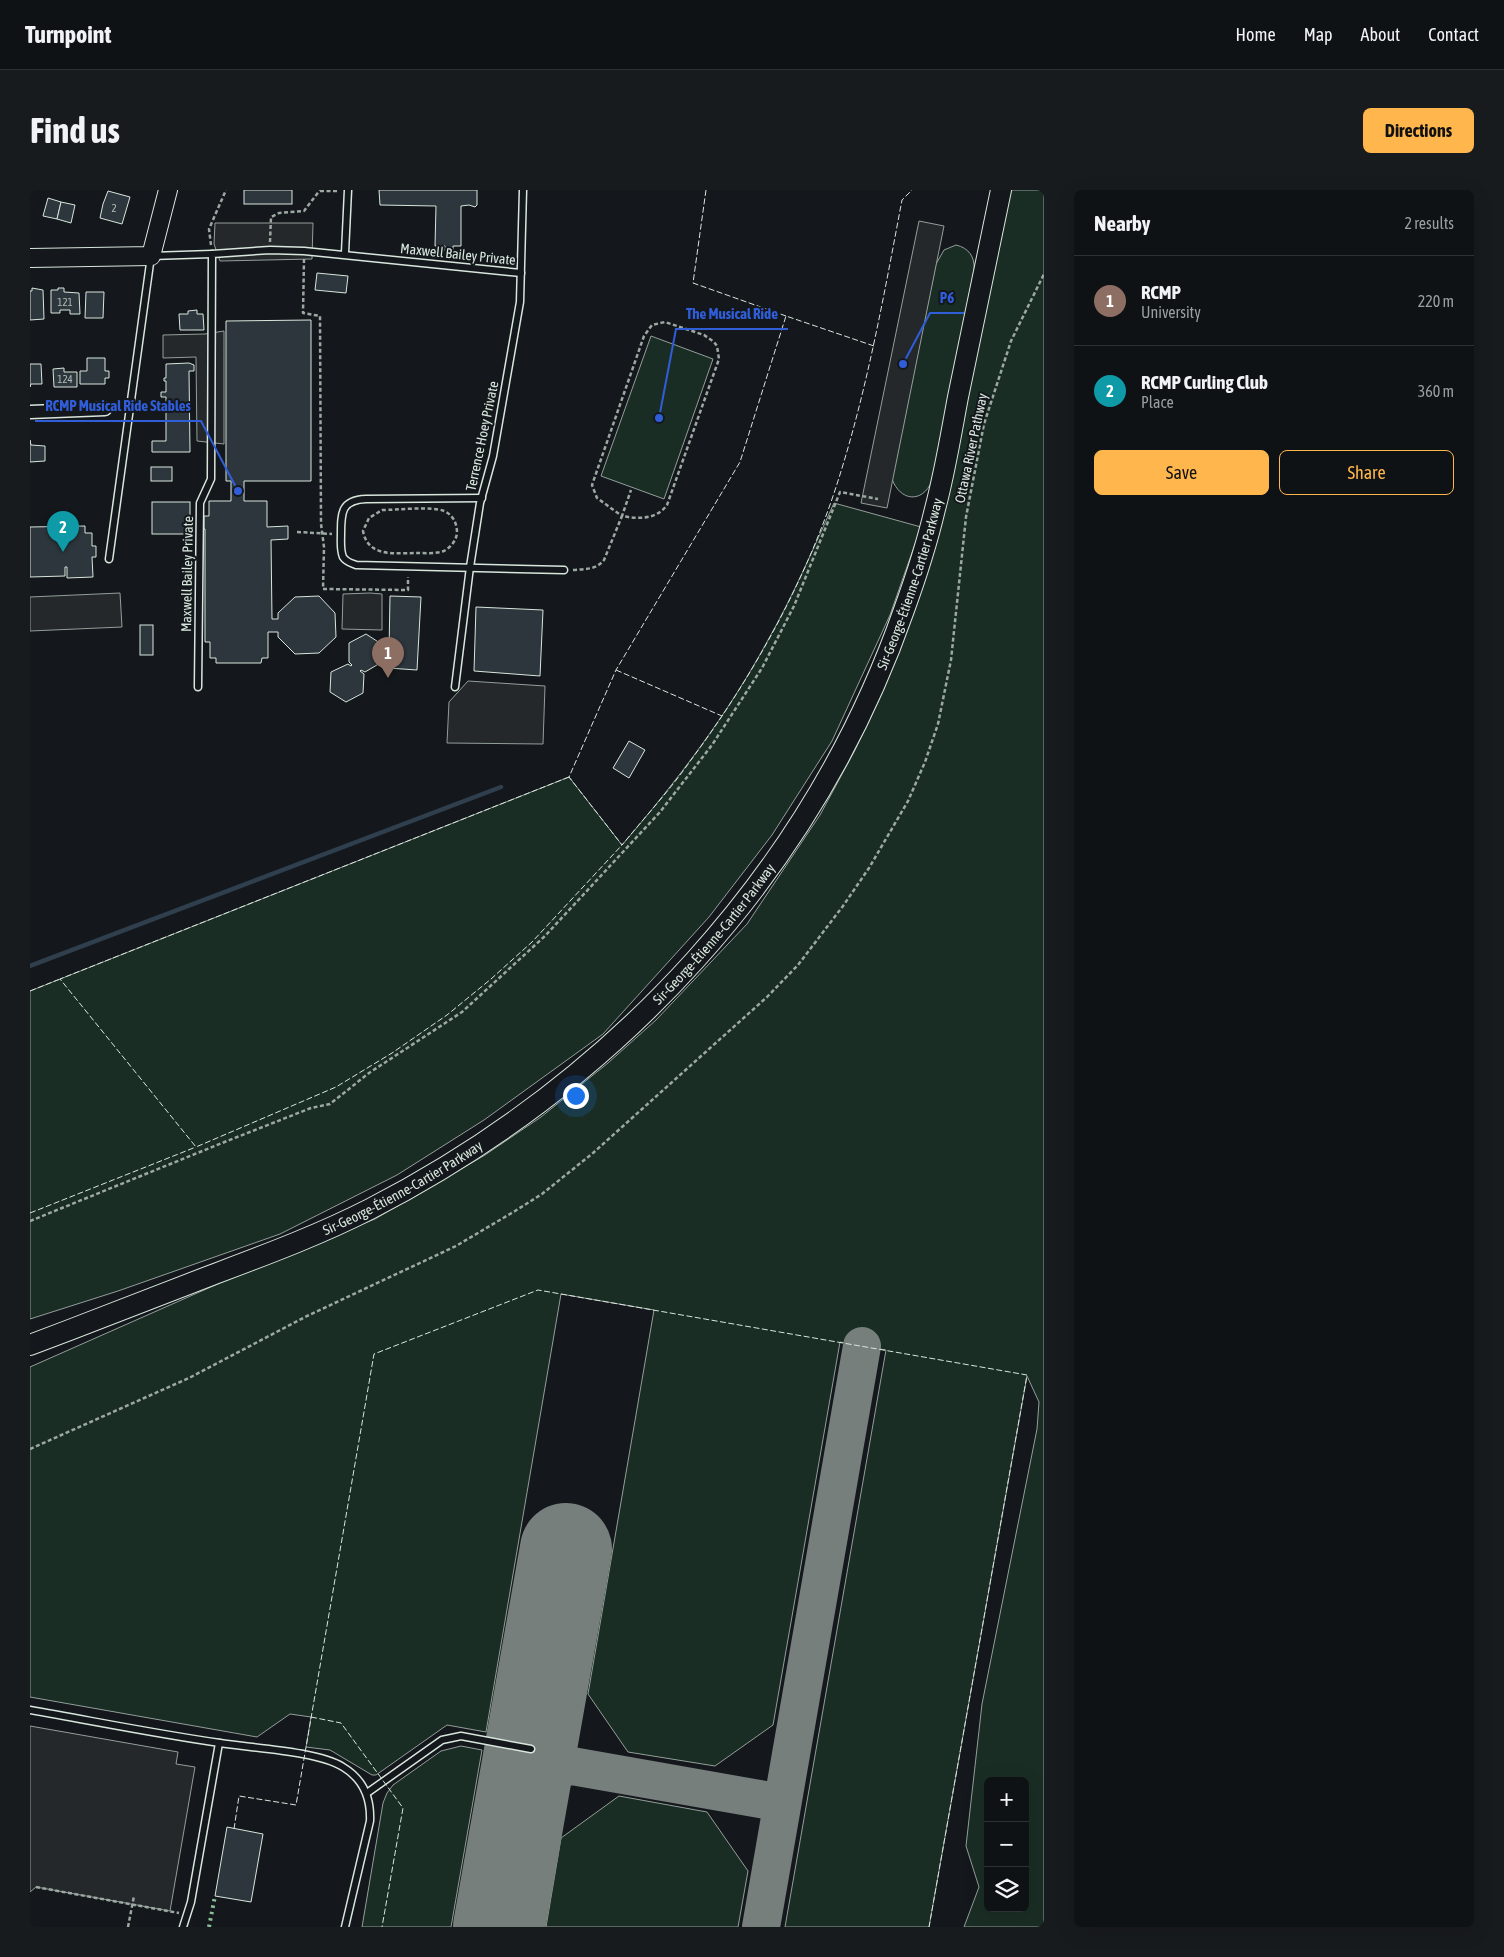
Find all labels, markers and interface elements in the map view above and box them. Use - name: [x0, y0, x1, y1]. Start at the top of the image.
- text: Turnpoint: [25, 21, 111, 48]
- text: Home: [1236, 24, 1276, 45]
- text: Map: [1304, 24, 1333, 45]
- text: About: [1361, 24, 1400, 45]
- text: Contact: [1428, 24, 1479, 45]
- button: Directions: [1363, 108, 1474, 153]
- text: Find us: [30, 110, 120, 150]
- house number: 2: [111, 202, 117, 214]
- text: Nearby: [1094, 211, 1150, 235]
- text: 2 results: [1404, 214, 1454, 232]
- street label: Maxwell Bailey Private: [400, 240, 516, 268]
- text: RCMP: [1141, 281, 1181, 303]
- callout: P6: [930, 283, 964, 313]
- text: P6: [940, 289, 954, 306]
- text: 1: [1106, 292, 1114, 310]
- text: 220 m: [1418, 292, 1454, 310]
- house number: 121: [57, 296, 73, 308]
- callout: The Musical Ride: [676, 299, 788, 329]
- text: University: [1141, 303, 1201, 321]
- text: The Musical Ride: [686, 305, 778, 322]
- text: RCMP Curling Club: [1141, 371, 1268, 393]
- house number: 124: [57, 373, 73, 385]
- street label: Terrence Hoey Private: [463, 380, 501, 492]
- text: 2: [1106, 382, 1114, 400]
- text: 360 m: [1418, 382, 1454, 400]
- callout: RCMP Musical Ride Stables: [35, 391, 201, 421]
- street label: Ottawa River Pathway: [952, 391, 991, 504]
- text: Place: [1141, 393, 1174, 411]
- text: RCMP Musical Ride Stables: [45, 397, 192, 414]
- button: Save: [1094, 450, 1269, 495]
- button: Share: [1279, 450, 1454, 495]
- street label: Sir-George-Étienne-Cartier Parkway: [874, 496, 946, 672]
- pin: 2: [47, 511, 79, 552]
- street label: Maxwell Bailey Private: [178, 516, 196, 632]
- pin: 1: [372, 637, 404, 678]
- street label: Sir-George-Étienne-Cartier Parkway: [650, 860, 778, 1008]
- your location: [563, 1083, 589, 1109]
- street label: Sir-George-Étienne-Cartier Parkway: [320, 1137, 486, 1238]
- map controls: [984, 1777, 1029, 1912]
- button: +: [984, 1777, 1029, 1822]
- button: −: [984, 1822, 1029, 1867]
- button: layers: [984, 1867, 1029, 1912]

